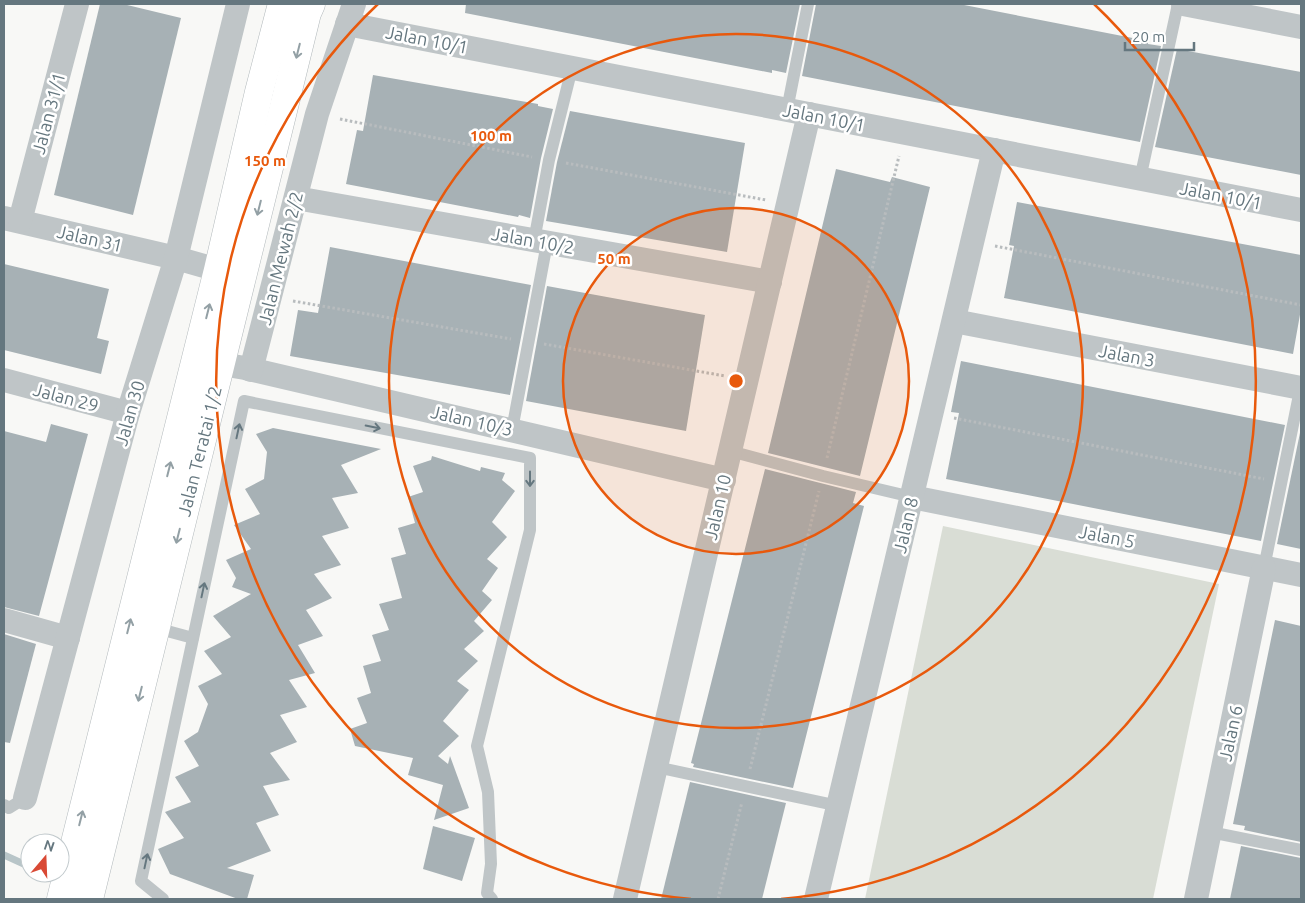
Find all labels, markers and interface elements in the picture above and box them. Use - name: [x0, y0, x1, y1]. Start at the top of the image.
- scale bar: [1125, 20, 1194, 52]
- street label: Jalan 10/1: [384, 21, 470, 57]
- text: 20 m: [1132, 28, 1165, 45]
- one-way arrow: [292, 42, 302, 58]
- street label: Jalan 31/1: [28, 70, 68, 156]
- street label: Jalan 10/1: [781, 99, 867, 135]
- text: 100 m: [470, 127, 512, 144]
- text: 150 m: [244, 152, 286, 169]
- street label: Jalan 10/1: [1178, 177, 1264, 213]
- street label: Jalan Mewah 2/2: [254, 189, 306, 327]
- one-way arrow: [254, 200, 263, 216]
- street label: Jalan 31: [55, 221, 125, 255]
- street label: Jalan 10/2: [490, 223, 576, 257]
- text: 50 m: [597, 250, 631, 267]
- one-way arrow: [204, 304, 213, 320]
- street label: Jalan 3: [1097, 340, 1157, 370]
- centre of rings: [727, 372, 745, 390]
- street label: Jalan 30: [110, 378, 148, 448]
- street label: Jalan 29: [31, 379, 101, 415]
- street label: Jalan Teratai 1/2: [173, 384, 225, 518]
- street label: Jalan 10/3: [429, 401, 515, 439]
- one-way arrow: [365, 423, 381, 432]
- one-way arrow: [234, 424, 243, 440]
- one-way arrow: [164, 461, 174, 477]
- one-way arrow: [525, 470, 535, 487]
- street label: Jalan 10: [700, 472, 734, 542]
- street label: Jalan 8: [889, 495, 921, 555]
- street label: Jalan 5: [1077, 521, 1137, 551]
- one-way arrow: [173, 528, 182, 544]
- one-way arrow: [199, 583, 209, 599]
- one-way arrow: [125, 619, 134, 635]
- one-way arrow: [135, 686, 144, 702]
- street label: Jalan 6: [1214, 703, 1246, 763]
- one-way arrow: [77, 810, 86, 826]
- north arrow: [20, 833, 70, 883]
- text: N: [42, 836, 57, 855]
- one-way arrow: [141, 853, 151, 869]

